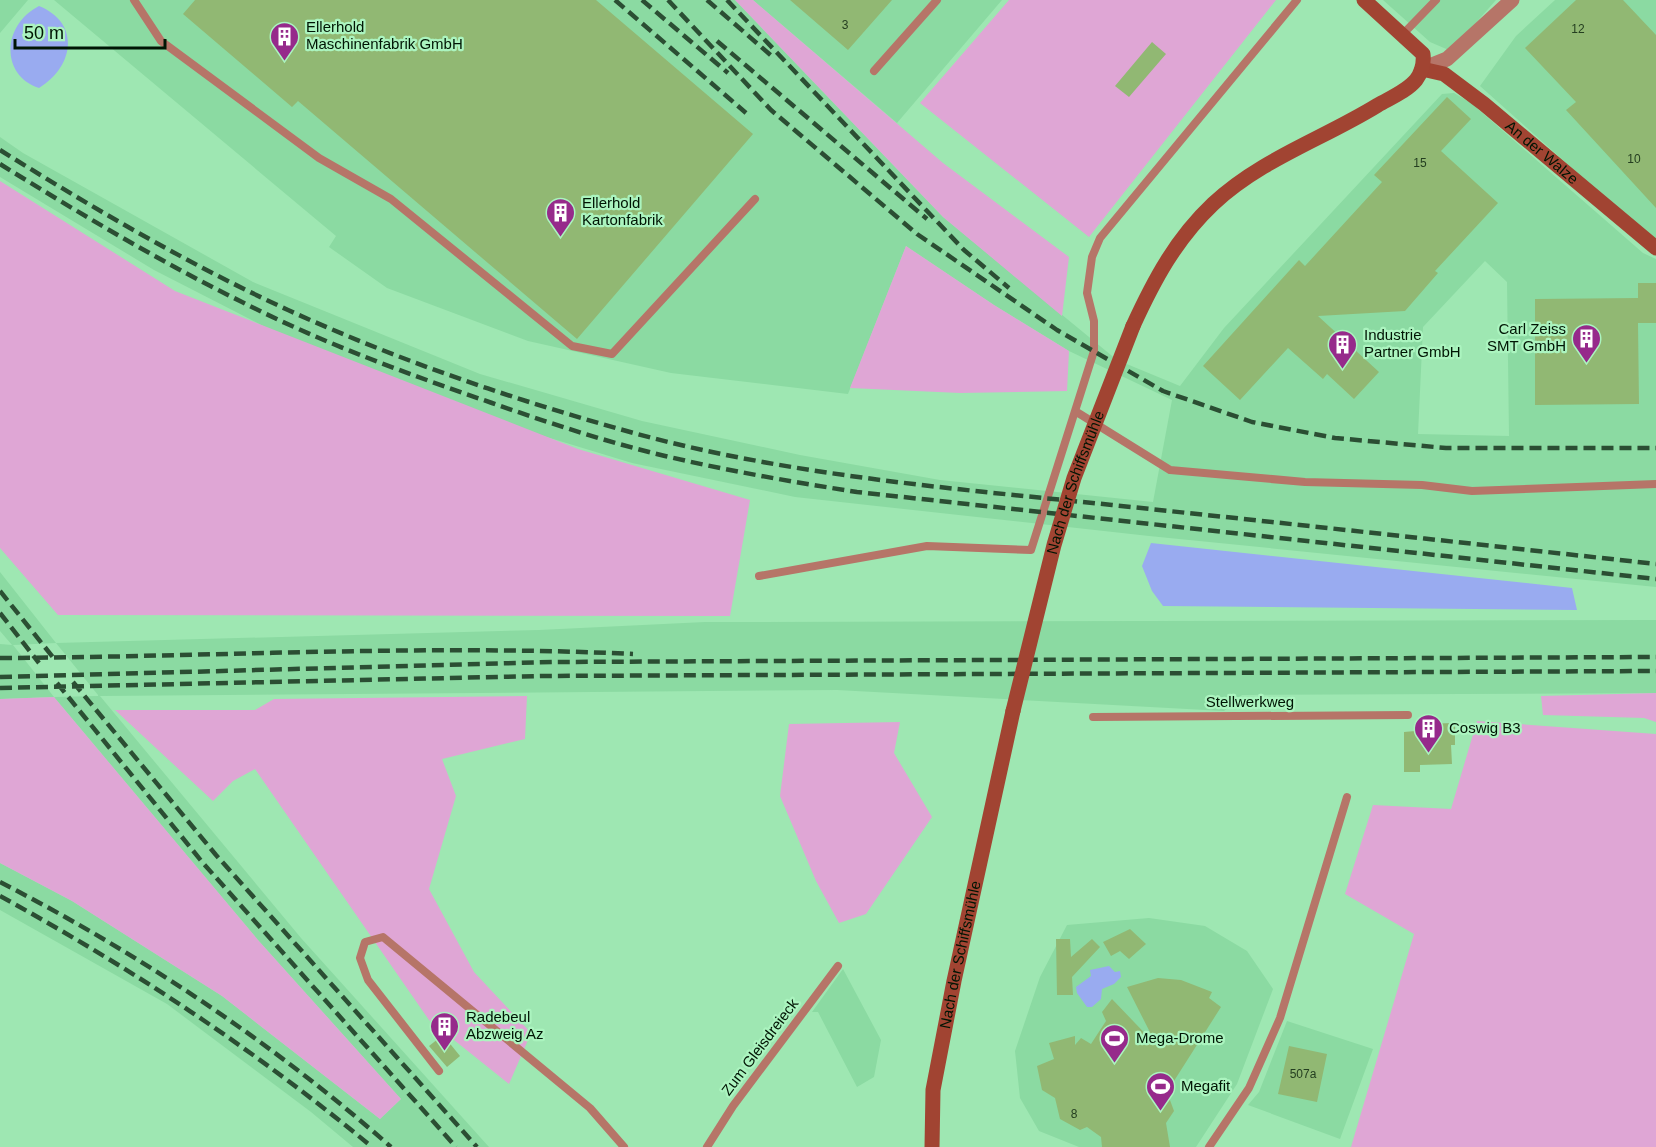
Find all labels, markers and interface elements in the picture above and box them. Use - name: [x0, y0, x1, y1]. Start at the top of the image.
- scale bar: [15, 12, 165, 50]
- place label: Ellerhold Maschinenfabrik GmbH: [306, 18, 463, 52]
- house number: 3: [842, 18, 849, 32]
- building icon: Ellerhold Maschinenfabrik GmbH: [269, 20, 301, 62]
- house number: 12: [1571, 22, 1585, 36]
- text: 50 m: [24, 23, 64, 43]
- street label: An der Walze: [1502, 117, 1582, 187]
- house number: 10: [1627, 152, 1641, 166]
- house number: 15: [1413, 156, 1427, 170]
- place label: Ellerhold Kartonfabrik: [582, 194, 663, 228]
- building icon: Ellerhold Kartonfabrik: [545, 196, 577, 238]
- place label: Carl Zeiss SMT GmbH: [1487, 320, 1566, 354]
- building icon: Carl Zeiss SMT GmbH: [1571, 322, 1603, 364]
- place label: Industrie Partner GmbH: [1364, 326, 1461, 360]
- building icon: Industrie Partner GmbH: [1327, 328, 1359, 370]
- street label: Nach der Schiffsmühle: [1043, 408, 1107, 556]
- street label: Stellwerkweg: [1206, 693, 1294, 710]
- building icon: Coswig B3: [1412, 712, 1444, 754]
- place label: Coswig B3: [1449, 719, 1521, 736]
- street label: Nach der Schiffsmühle: [936, 879, 984, 1030]
- street label: Zum Gleisdreieck: [718, 995, 802, 1098]
- place label: Radebeul Abzweig Az: [466, 1008, 544, 1042]
- building icon: Radebeul Abzweig Az: [429, 1010, 461, 1052]
- sports icon: Mega-Drome: [1099, 1022, 1131, 1064]
- place label: Mega-Drome: [1136, 1029, 1224, 1046]
- house number: 507a: [1290, 1067, 1317, 1081]
- sports icon: Megafit: [1144, 1070, 1176, 1112]
- place label: Megafit: [1181, 1077, 1231, 1094]
- house number: 8: [1071, 1107, 1078, 1121]

